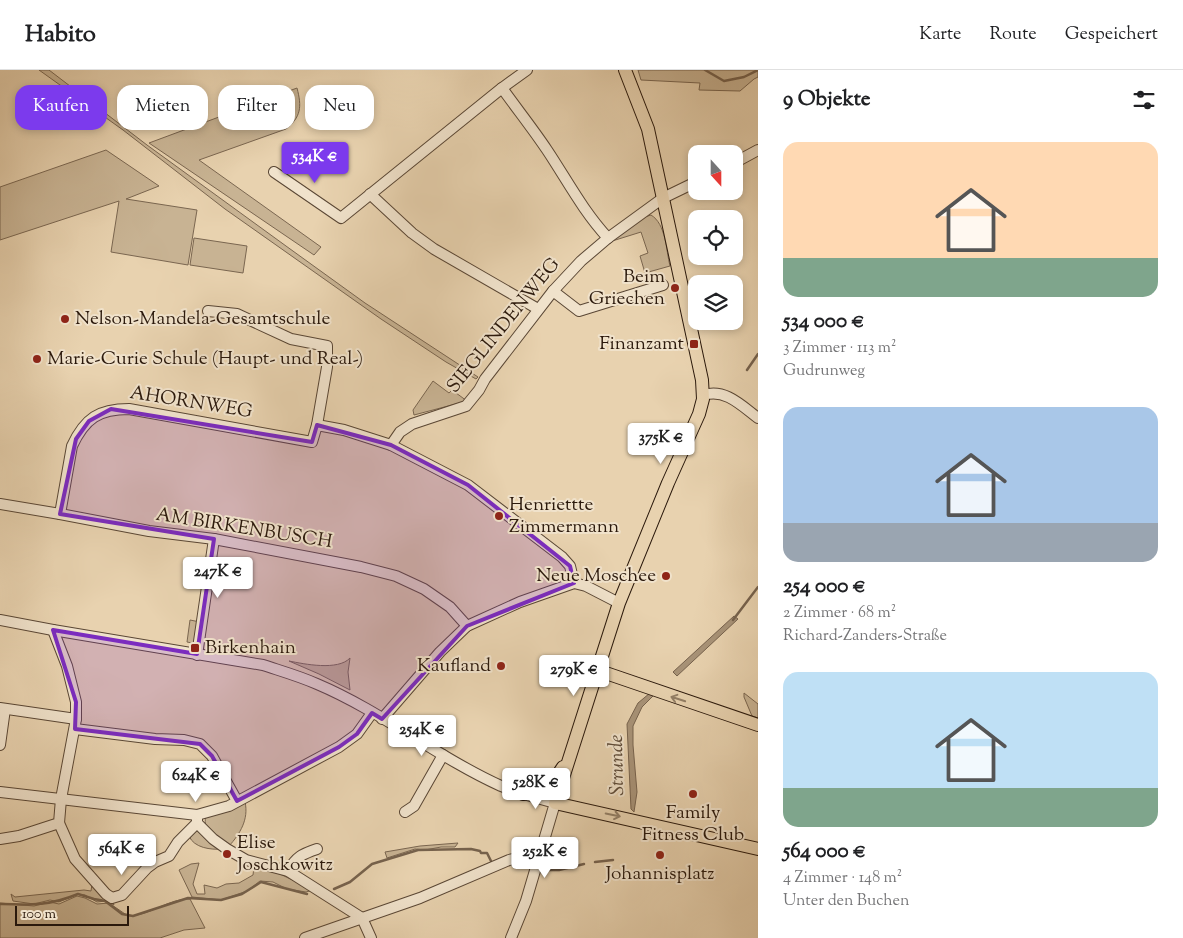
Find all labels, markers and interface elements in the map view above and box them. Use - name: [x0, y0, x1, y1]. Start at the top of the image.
- text: Habito: [25, 18, 96, 52]
- text: Karte: [919, 22, 962, 48]
- text: Route: [990, 22, 1037, 48]
- text: Gespeichert: [1065, 22, 1158, 48]
- chip: Kaufen: [15, 85, 107, 130]
- chip: Mieten: [117, 85, 208, 130]
- chip: Filter: [218, 85, 295, 130]
- chip: Neu: [305, 85, 374, 130]
- text: 9 Objekte: [783, 85, 871, 115]
- icon: filters: [1130, 86, 1158, 114]
- pin: 534K €: [274, 142, 356, 184]
- north arrow: [688, 145, 742, 200]
- map controls: [688, 145, 743, 330]
- text: 534K €: [293, 146, 337, 169]
- icon: home: [926, 175, 1016, 265]
- button: locate: [688, 210, 743, 265]
- street label: SIEGLINDENWEG: [441, 253, 567, 399]
- place label: Beim Griechen: [589, 264, 665, 313]
- button: layers: [688, 275, 743, 330]
- marker: Beim Griechen: [669, 282, 681, 294]
- place label: Nelson-Mandela-Gesamtschule: [75, 306, 330, 333]
- text: 534 000 €: [783, 307, 864, 337]
- marker: Nelson-Mandela-Gesamtschule: [59, 313, 71, 325]
- place label: Finanzamt: [599, 331, 684, 358]
- text: 3 Zimmer · 113 m²: [783, 337, 896, 360]
- marker: Finanzamt: [688, 338, 700, 350]
- place label: Marie-Curie Schule (Haupt- und Real-): [47, 346, 363, 373]
- marker: Marie-Curie Schule (Haupt- und Real-): [31, 353, 43, 365]
- text: Gudrunweg: [783, 360, 865, 383]
- street label: AHORNWEG: [128, 380, 254, 426]
- pin: 375K €: [620, 422, 702, 465]
- text: 375K €: [639, 427, 683, 450]
- icon: home: [926, 440, 1016, 530]
- place label: Henriettte Zimmermann: [509, 492, 619, 541]
- street label: AM BIRKENBUSCH: [154, 502, 334, 556]
- marker: Henriettte Zimmermann: [493, 510, 505, 522]
- pin: 247K €: [177, 556, 259, 599]
- text: 247K €: [194, 561, 242, 584]
- place label: Neue Moschee: [536, 563, 656, 590]
- marker: Neue Moschee: [660, 570, 672, 582]
- text: 254 000 €: [783, 572, 866, 602]
- text: 2 Zimmer · 68 m²: [783, 602, 896, 625]
- text: Richard-Zanders-Straße: [783, 625, 947, 648]
- place label: Birkenhain: [205, 635, 296, 662]
- marker: Birkenhain: [189, 642, 201, 654]
- place label: Kaufland: [417, 653, 491, 680]
- pin: 279K €: [533, 654, 615, 697]
- text: 279K €: [550, 659, 598, 682]
- marker: Kaufland: [495, 660, 507, 672]
- one-way arrow: [671, 693, 687, 703]
- icon: home: [926, 705, 1016, 795]
- pin: 254K €: [381, 714, 463, 757]
- text: 254K €: [399, 719, 445, 742]
- water label: Strunde: [603, 734, 633, 796]
- pin: 624K €: [155, 760, 237, 803]
- text: 624K €: [172, 765, 220, 788]
- pin: 528K €: [495, 768, 577, 810]
- text: 528K €: [513, 772, 559, 795]
- marker: Family Fitness Club: [687, 788, 699, 800]
- place label: Family Fitness Club: [642, 800, 744, 849]
- one-way arrow: [605, 811, 621, 821]
- place label: Elise Joschkowitz: [236, 830, 333, 879]
- pin: 564K €: [81, 834, 163, 876]
- pin: 252K €: [504, 836, 586, 879]
- text: 564 000 €: [783, 837, 866, 867]
- text: 564K €: [99, 838, 145, 861]
- text: 252K €: [522, 841, 568, 864]
- marker: Elise Joschkowitz: [221, 848, 233, 860]
- marker: Johannisplatz: [654, 849, 666, 861]
- place label: Johannisplatz: [604, 861, 715, 888]
- text: 4 Zimmer · 148 m²: [783, 867, 902, 890]
- text: Unter den Buchen: [783, 890, 909, 913]
- scale bar: [15, 903, 129, 926]
- text: 100 m: [22, 905, 56, 925]

